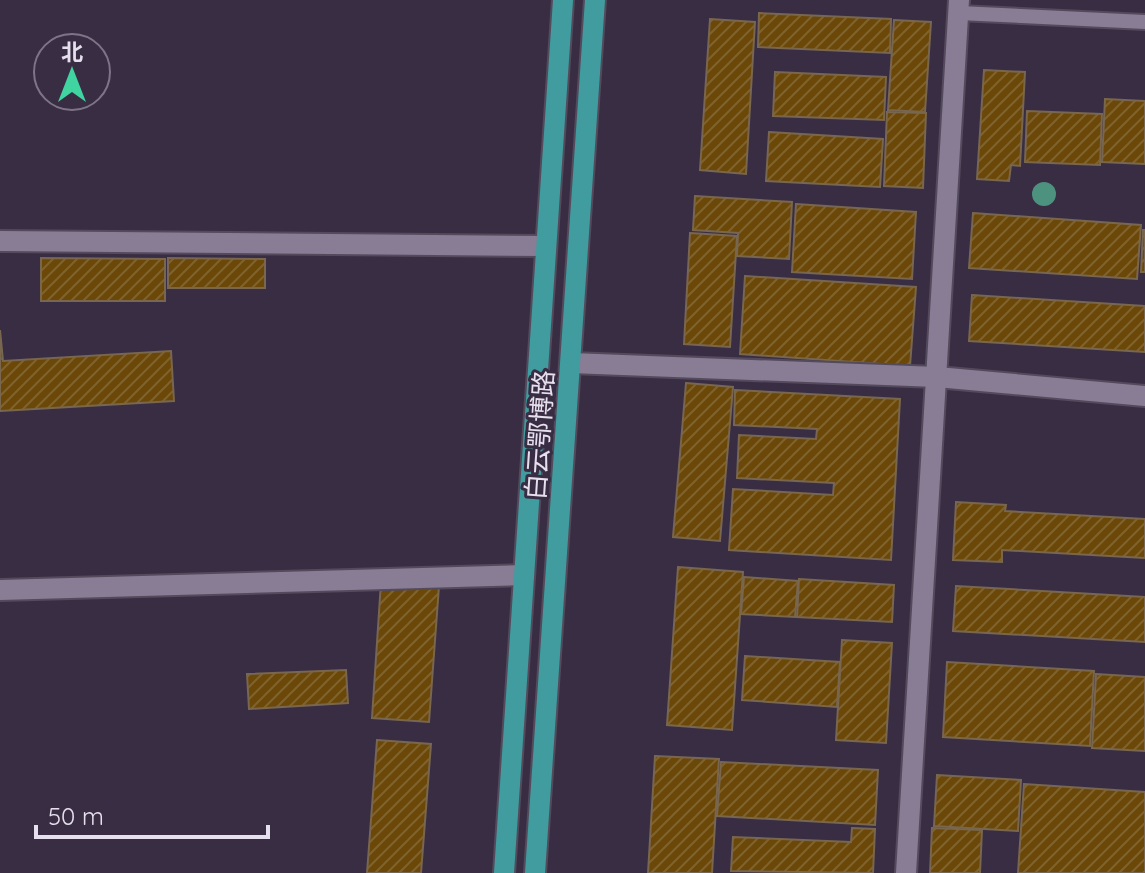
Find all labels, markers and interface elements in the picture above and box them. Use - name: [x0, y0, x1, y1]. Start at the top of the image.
- north arrow: [32, 32, 112, 112]
- text: 北: [61, 38, 83, 66]
- street label: 白云鄂博路: [519, 369, 560, 501]
- scale bar: [36, 789, 268, 839]
- text: 50 m: [48, 801, 104, 831]

